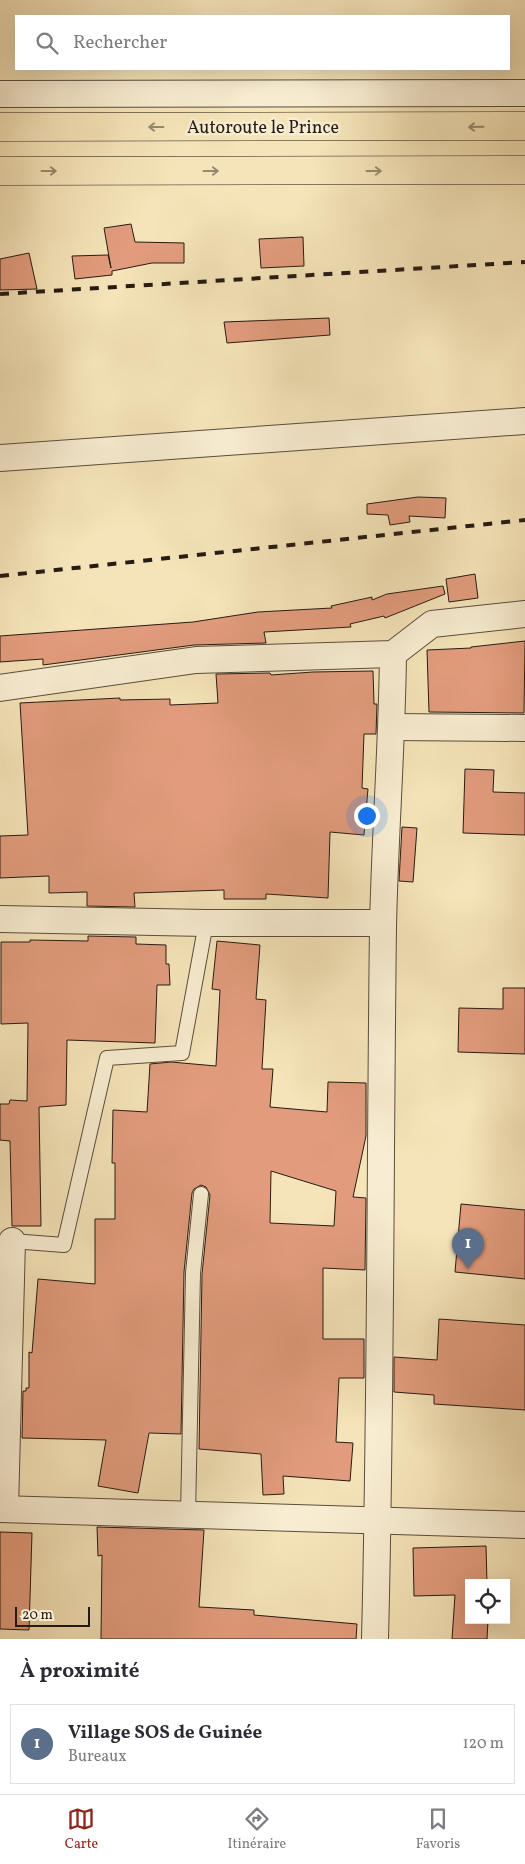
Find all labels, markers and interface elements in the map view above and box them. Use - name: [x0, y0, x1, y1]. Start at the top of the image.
- search box: [15, 15, 510, 70]
- icon: search: [33, 29, 61, 57]
- text: Rechercher: [73, 30, 167, 56]
- street label: Autoroute le Prince: [187, 116, 339, 141]
- one-way arrow: [149, 122, 165, 132]
- one-way arrow: [469, 122, 485, 132]
- one-way arrow: [40, 166, 56, 176]
- one-way arrow: [202, 166, 219, 176]
- one-way arrow: [365, 166, 381, 176]
- your location: [354, 803, 380, 829]
- pin: 1: [452, 1228, 484, 1269]
- map controls: [465, 1579, 510, 1624]
- button: locate: [465, 1579, 510, 1624]
- scale bar: [15, 1604, 90, 1627]
- text: 20 m: [22, 1606, 53, 1625]
- text: À proximité: [20, 1657, 139, 1686]
- text: Village SOS de Guinée: [68, 1720, 262, 1746]
- text: 1: [34, 1733, 40, 1755]
- text: 120 m: [462, 1733, 504, 1755]
- text: Bureaux: [68, 1746, 127, 1768]
- tab: Carte: [65, 1805, 98, 1854]
- tab: Itinéraire: [228, 1805, 286, 1854]
- tab: Favoris: [416, 1805, 460, 1854]

